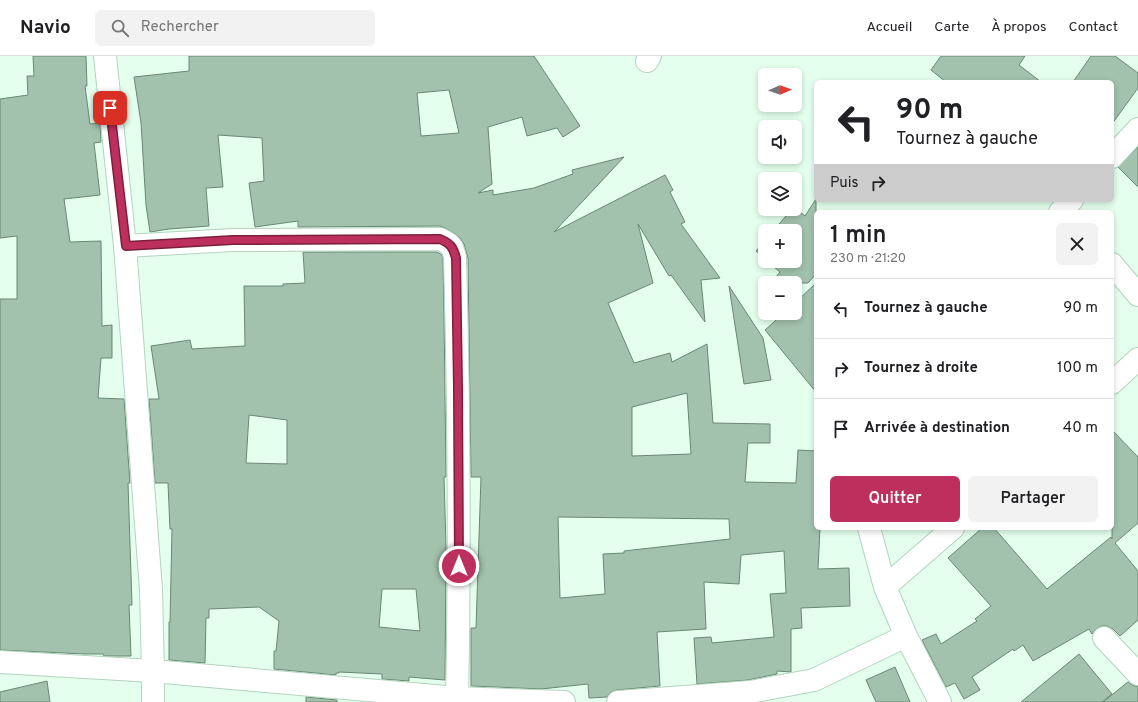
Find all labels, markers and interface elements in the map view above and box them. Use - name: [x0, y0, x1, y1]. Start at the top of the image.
- search box: [95, 10, 375, 46]
- text: Navio: [20, 16, 71, 40]
- icon: search: [109, 17, 131, 39]
- text: Rechercher: [141, 18, 219, 37]
- text: Accueil: [866, 19, 912, 36]
- text: Carte: [934, 19, 969, 36]
- text: À propos: [991, 19, 1047, 36]
- text: Contact: [1069, 19, 1118, 36]
- north arrow: [758, 68, 802, 112]
- map controls: [758, 68, 802, 320]
- pin: [93, 91, 127, 125]
- text: 90 m: [896, 93, 963, 129]
- icon: left: [830, 96, 882, 148]
- icon: arrive: [99, 97, 121, 119]
- button: sound: [758, 120, 802, 164]
- text: Tournez à gauche: [896, 128, 1038, 151]
- button: layers: [758, 172, 802, 216]
- icon: right: [867, 172, 889, 194]
- text: Puis: [830, 174, 859, 193]
- text: 1 min: [830, 221, 887, 251]
- button: close: [1056, 223, 1098, 265]
- button: +: [758, 224, 802, 268]
- text: 230 m · 21:20: [830, 251, 906, 267]
- button: −: [758, 276, 802, 320]
- icon: left: [830, 298, 852, 320]
- text: Tournez à gauche: [864, 299, 988, 318]
- text: 90 m: [1063, 299, 1098, 318]
- icon: right: [830, 358, 852, 380]
- text: Tournez à droite: [864, 359, 978, 378]
- text: 100 m: [1057, 359, 1098, 378]
- icon: arrive: [830, 418, 852, 440]
- text: Arrivée à destination: [864, 419, 1010, 438]
- text: 40 m: [1063, 419, 1098, 438]
- button: Quitter: [830, 476, 960, 522]
- button: Partager: [968, 476, 1098, 522]
- position arrow: [438, 545, 480, 587]

